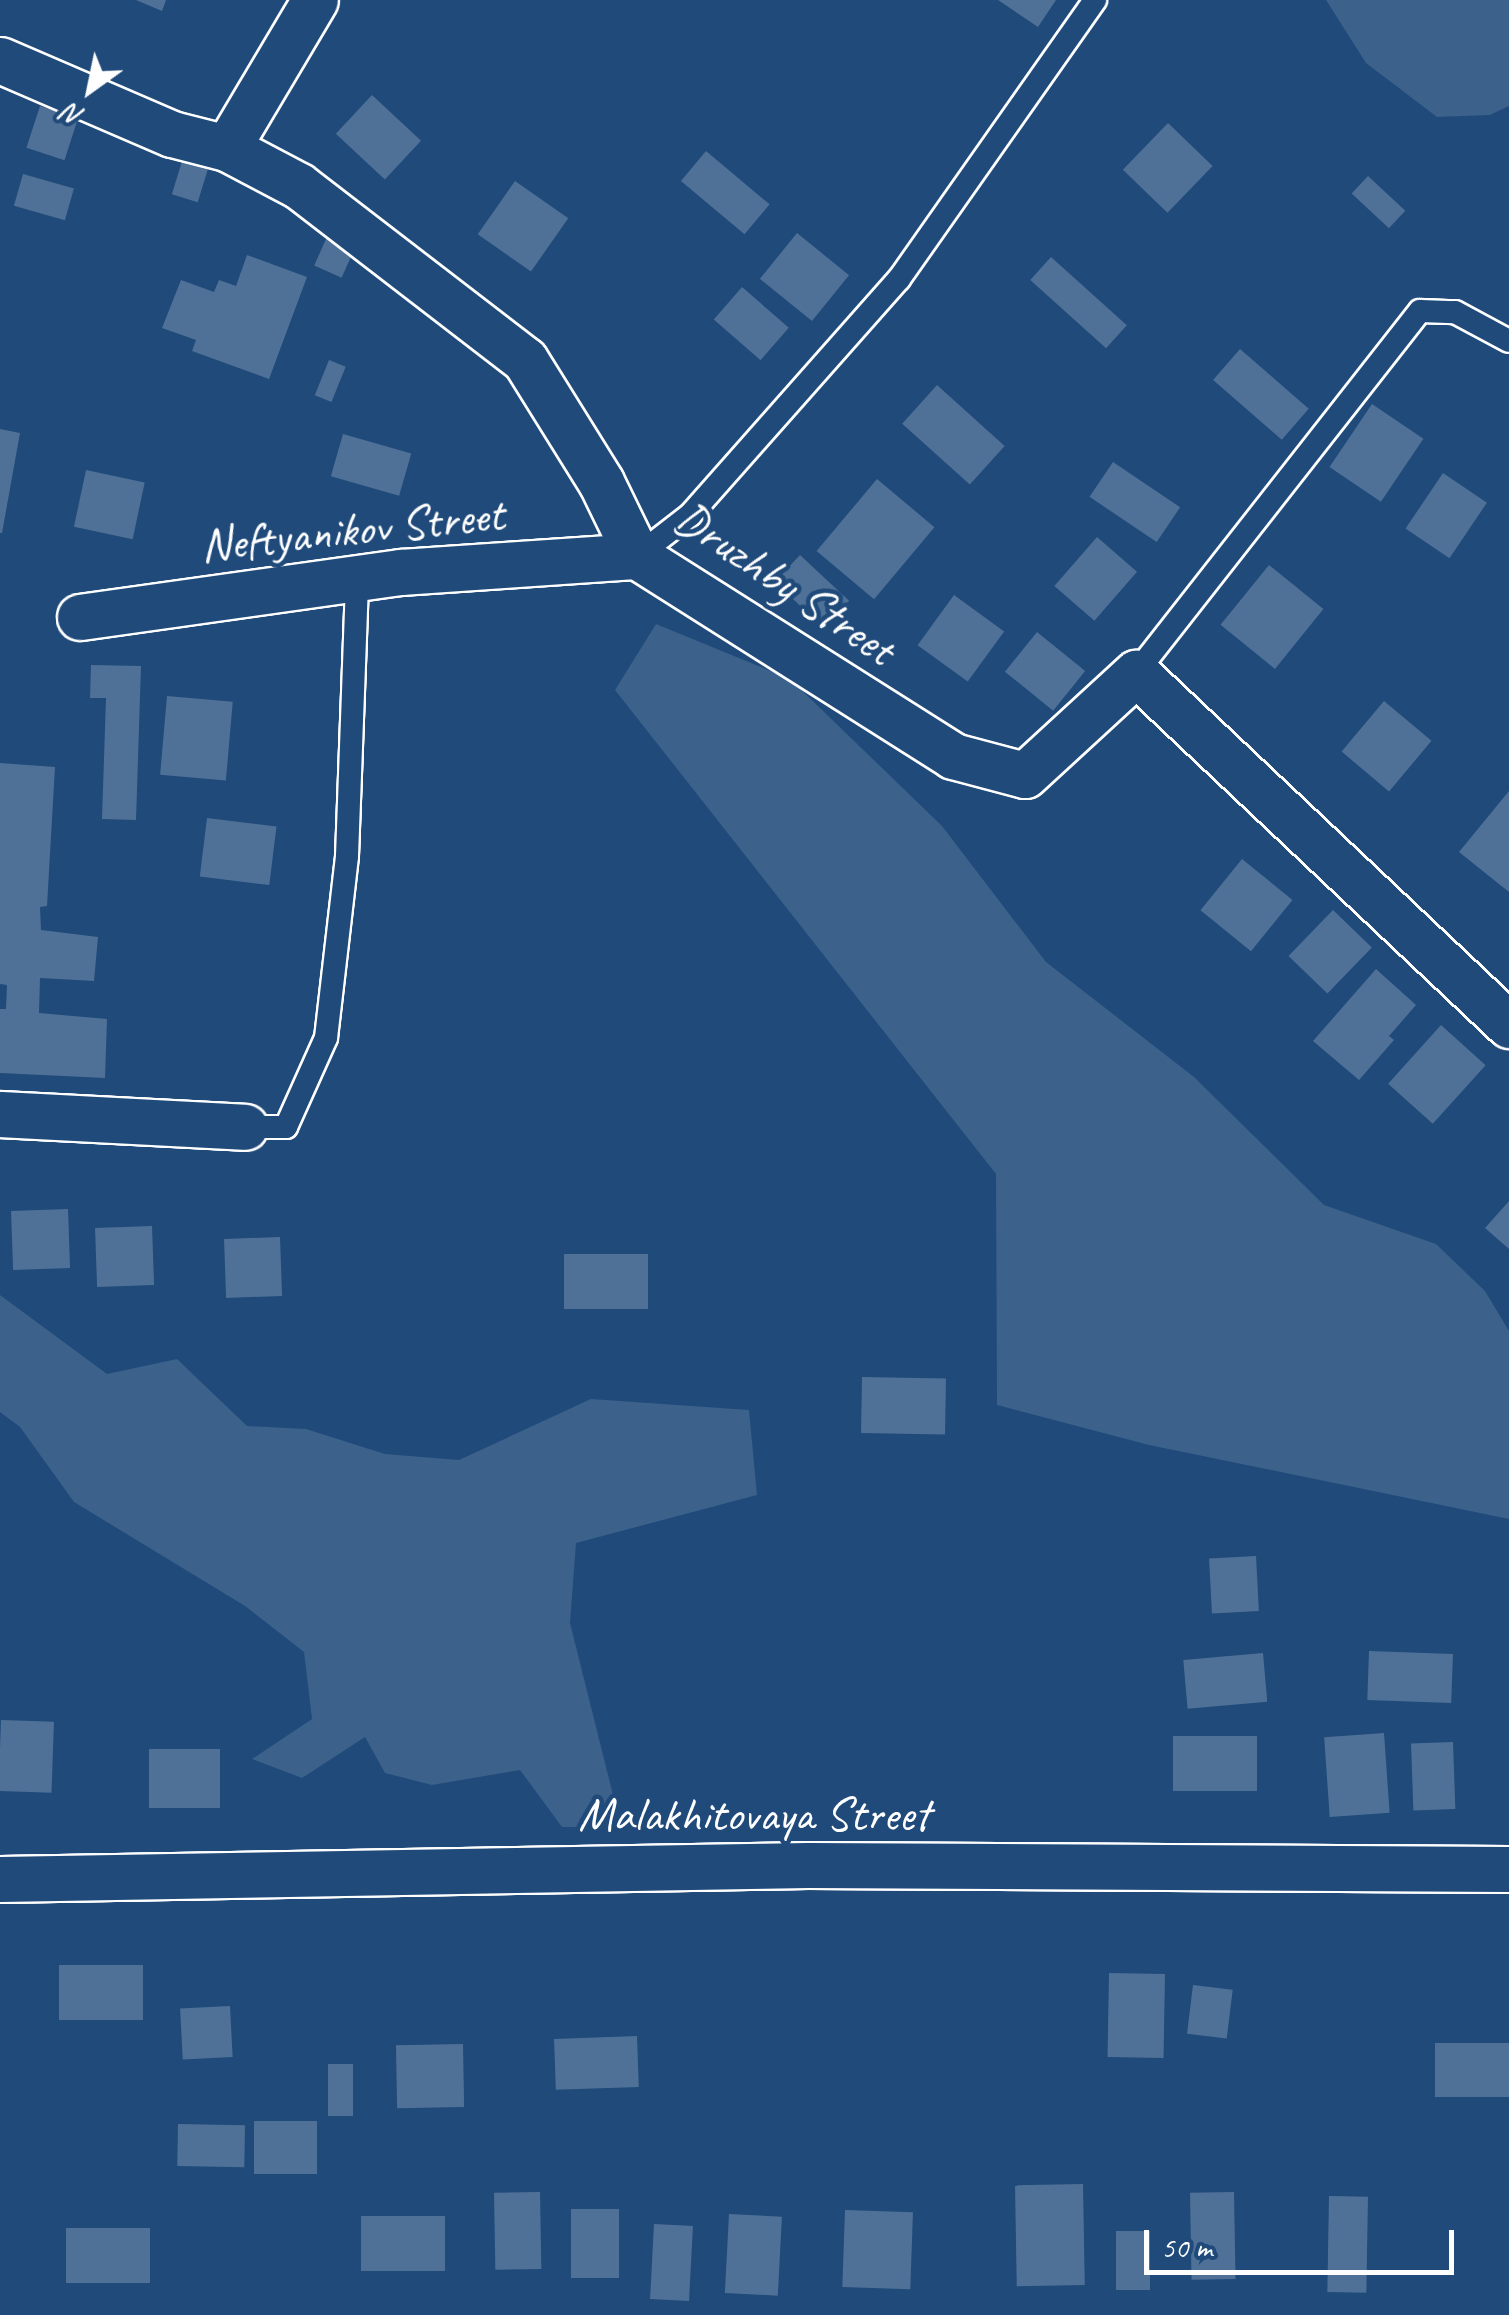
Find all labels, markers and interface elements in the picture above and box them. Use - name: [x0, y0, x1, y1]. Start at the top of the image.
- north arrow: [40, 40, 140, 140]
- text: N: [57, 96, 90, 135]
- street label: Neftyanikov Street: [197, 485, 507, 575]
- street label: Druzhby Street: [664, 488, 906, 678]
- street label: Malakhitovaya Street: [578, 1786, 930, 1844]
- scale bar: [1149, 2210, 1459, 2272]
- text: 50 m: [1161, 2228, 1212, 2266]

